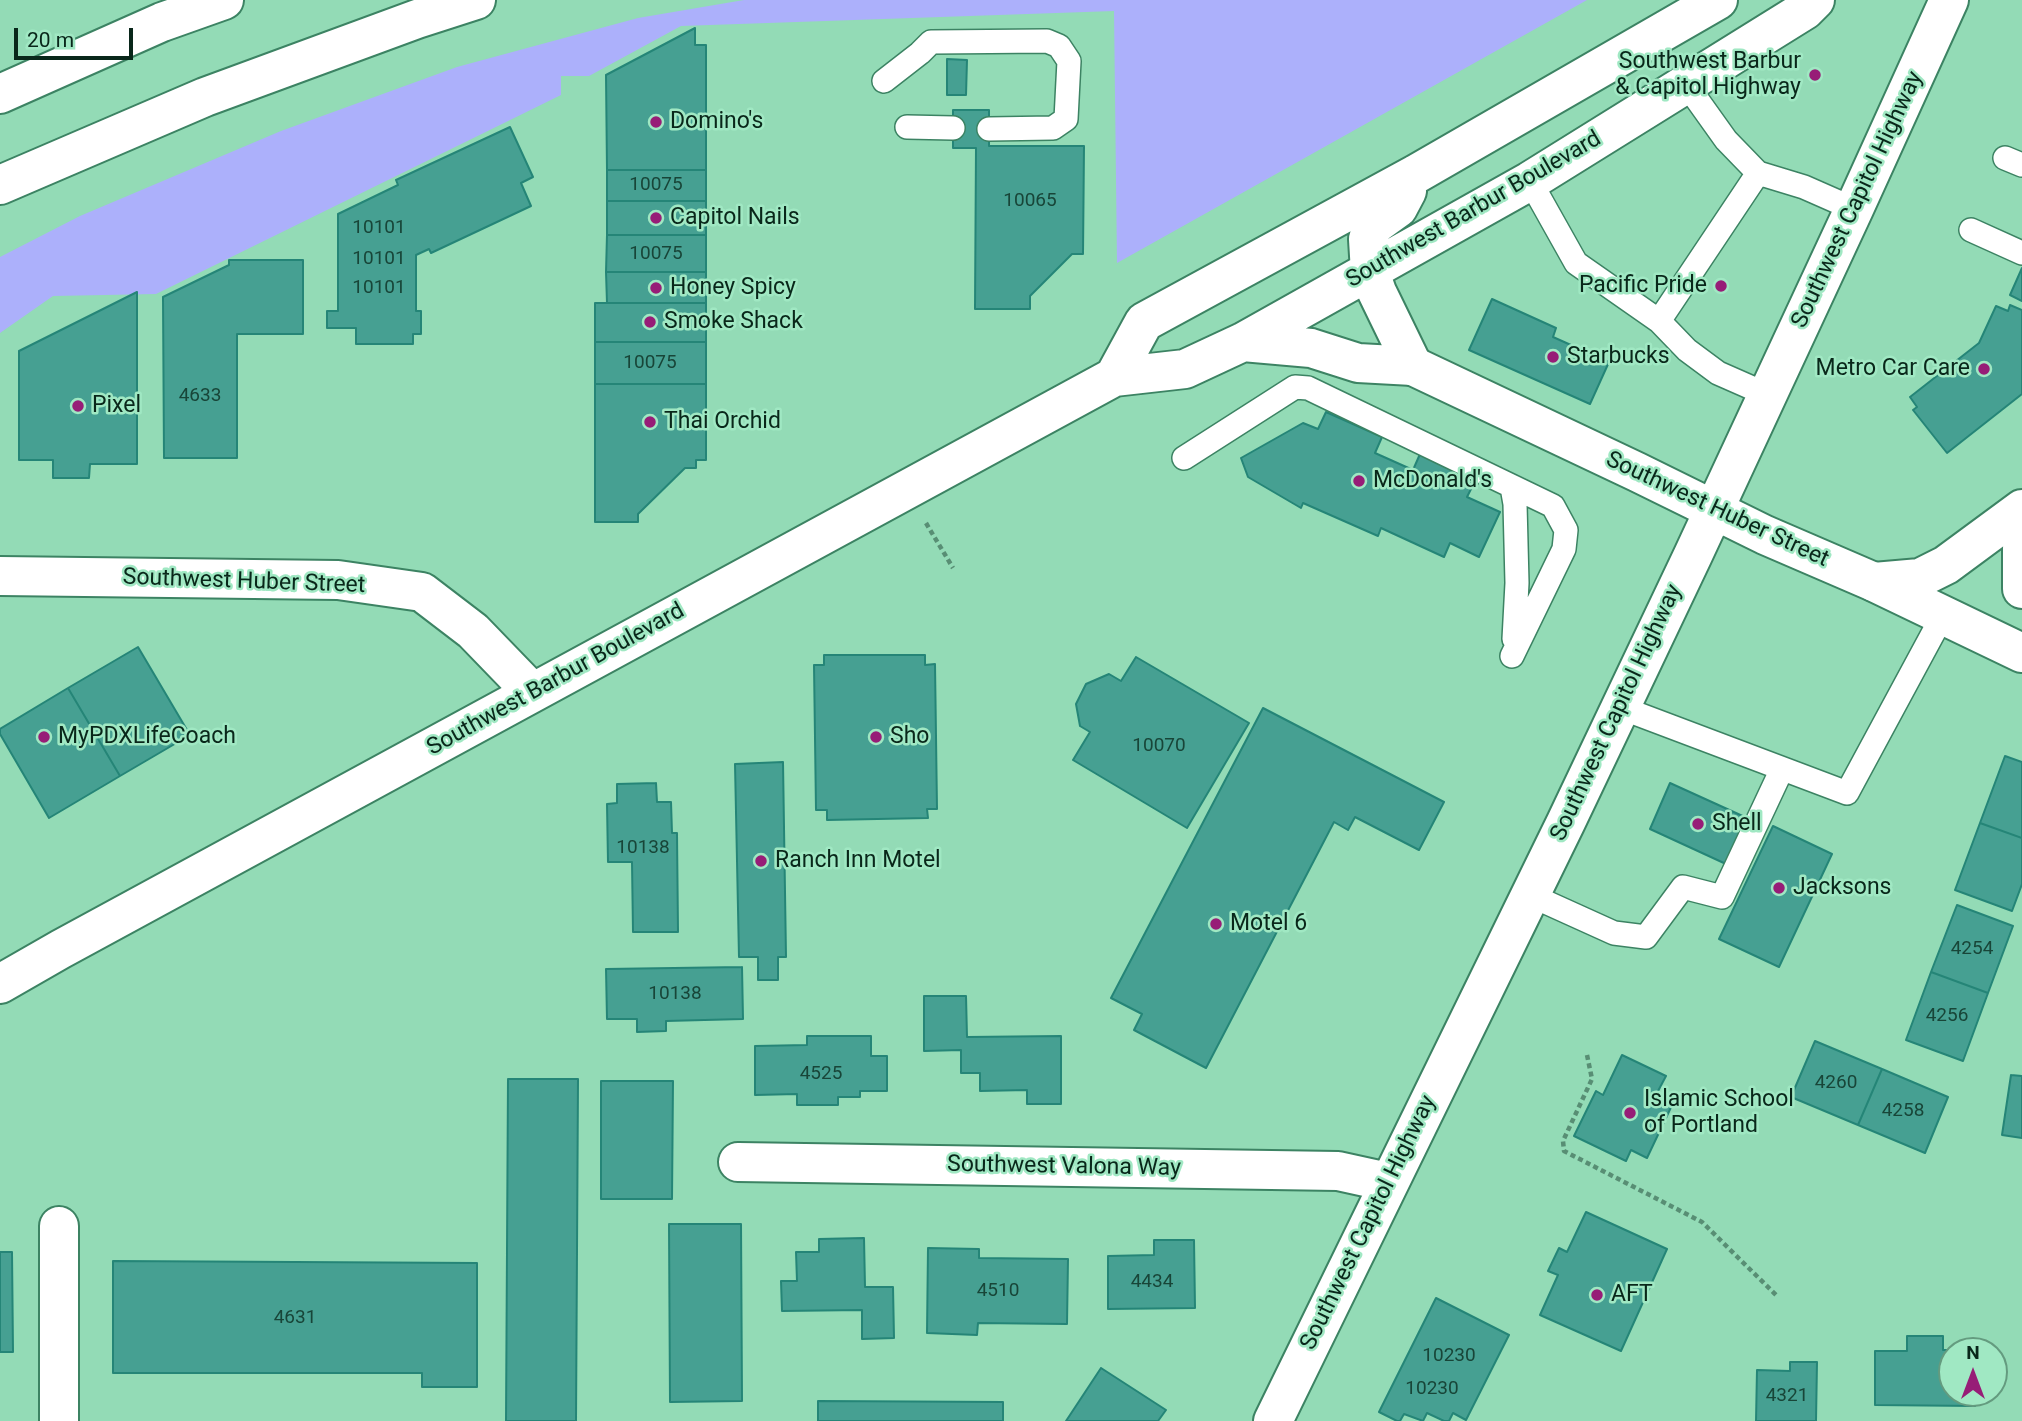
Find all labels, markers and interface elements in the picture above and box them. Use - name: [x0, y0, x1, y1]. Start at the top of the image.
- scale bar: [18, 14, 136, 58]
- text: 20 m: [27, 28, 74, 52]
- place label: Southwest Barbur & Capitol Highway: [1615, 48, 1801, 102]
- street label: Southwest Capitol Highway: [1786, 67, 1930, 333]
- marker: Southwest Barbur & Capitol Highway: [1807, 67, 1823, 83]
- place label: Domino's: [670, 108, 763, 136]
- marker: Domino's: [648, 114, 664, 130]
- street label: Southwest Barbur Boulevard: [1342, 126, 1606, 294]
- house number: 10075: [629, 174, 683, 196]
- house number: 10065: [1003, 190, 1057, 212]
- place label: Capitol Nails: [670, 204, 800, 232]
- marker: Capitol Nails: [648, 210, 664, 226]
- house number: 10101: [352, 217, 406, 239]
- house number: 10075: [629, 243, 683, 265]
- house number: 10101: [352, 248, 406, 270]
- place label: Pacific Pride: [1579, 272, 1707, 300]
- place label: Honey Spicy: [670, 274, 796, 302]
- house number: 10101: [352, 277, 406, 299]
- marker: Pacific Pride: [1713, 278, 1729, 294]
- marker: Honey Spicy: [648, 280, 664, 296]
- place label: Smoke Shack: [664, 308, 803, 336]
- marker: Smoke Shack: [642, 314, 658, 330]
- place label: Starbucks: [1567, 343, 1670, 371]
- marker: Starbucks: [1545, 349, 1561, 365]
- house number: 10075: [623, 352, 677, 374]
- place label: Metro Car Care: [1816, 355, 1970, 383]
- marker: Metro Car Care: [1976, 361, 1992, 377]
- house number: 4633: [179, 385, 221, 407]
- place label: Pixel: [92, 392, 141, 420]
- marker: Pixel: [70, 398, 86, 414]
- place label: Thai Orchid: [664, 408, 781, 436]
- marker: Thai Orchid: [642, 414, 658, 430]
- street label: Southwest Huber Street: [1601, 446, 1833, 574]
- place label: McDonald's: [1373, 467, 1492, 495]
- marker: McDonald's: [1351, 473, 1367, 489]
- street label: Southwest Huber Street: [122, 564, 366, 600]
- street label: Southwest Capitol Highway: [1545, 580, 1689, 846]
- street label: Southwest Barbur Boulevard: [423, 598, 689, 762]
- place label: MyPDXLifeCoach: [58, 723, 236, 751]
- place label: Sho: [890, 723, 929, 751]
- marker: MyPDXLifeCoach: [36, 729, 52, 745]
- marker: Sho: [868, 729, 884, 745]
- house number: 10070: [1132, 735, 1186, 757]
- place label: Shell: [1712, 810, 1762, 838]
- marker: Shell: [1690, 816, 1706, 832]
- house number: 10138: [616, 837, 670, 859]
- place label: Ranch Inn Motel: [775, 847, 941, 875]
- marker: Ranch Inn Motel: [753, 853, 769, 869]
- place label: Jacksons: [1793, 874, 1891, 902]
- marker: Jacksons: [1771, 880, 1787, 896]
- place label: Motel 6: [1230, 910, 1307, 938]
- marker: Motel 6: [1208, 916, 1224, 932]
- house number: 4254: [1951, 938, 1993, 960]
- house number: 10138: [648, 983, 702, 1005]
- house number: 4256: [1926, 1005, 1968, 1027]
- house number: 4525: [800, 1063, 842, 1085]
- house number: 4260: [1815, 1072, 1857, 1094]
- place label: Islamic School of Portland: [1644, 1086, 1794, 1140]
- street label: Southwest Capitol Highway: [1295, 1091, 1443, 1355]
- house number: 4258: [1882, 1100, 1924, 1122]
- marker: Islamic School of Portland: [1622, 1105, 1638, 1121]
- street label: Southwest Valona Way: [947, 1151, 1181, 1183]
- house number: 4434: [1131, 1271, 1173, 1293]
- house number: 4510: [977, 1280, 1019, 1302]
- place label: AFT: [1611, 1281, 1653, 1309]
- marker: AFT: [1589, 1287, 1605, 1303]
- house number: 4631: [274, 1307, 316, 1329]
- north arrow: [1938, 1337, 2008, 1407]
- text: N: [1966, 1341, 1980, 1364]
- house number: 10230: [1422, 1345, 1476, 1367]
- house number: 10230: [1405, 1378, 1459, 1400]
- house number: 4321: [1766, 1385, 1808, 1407]

